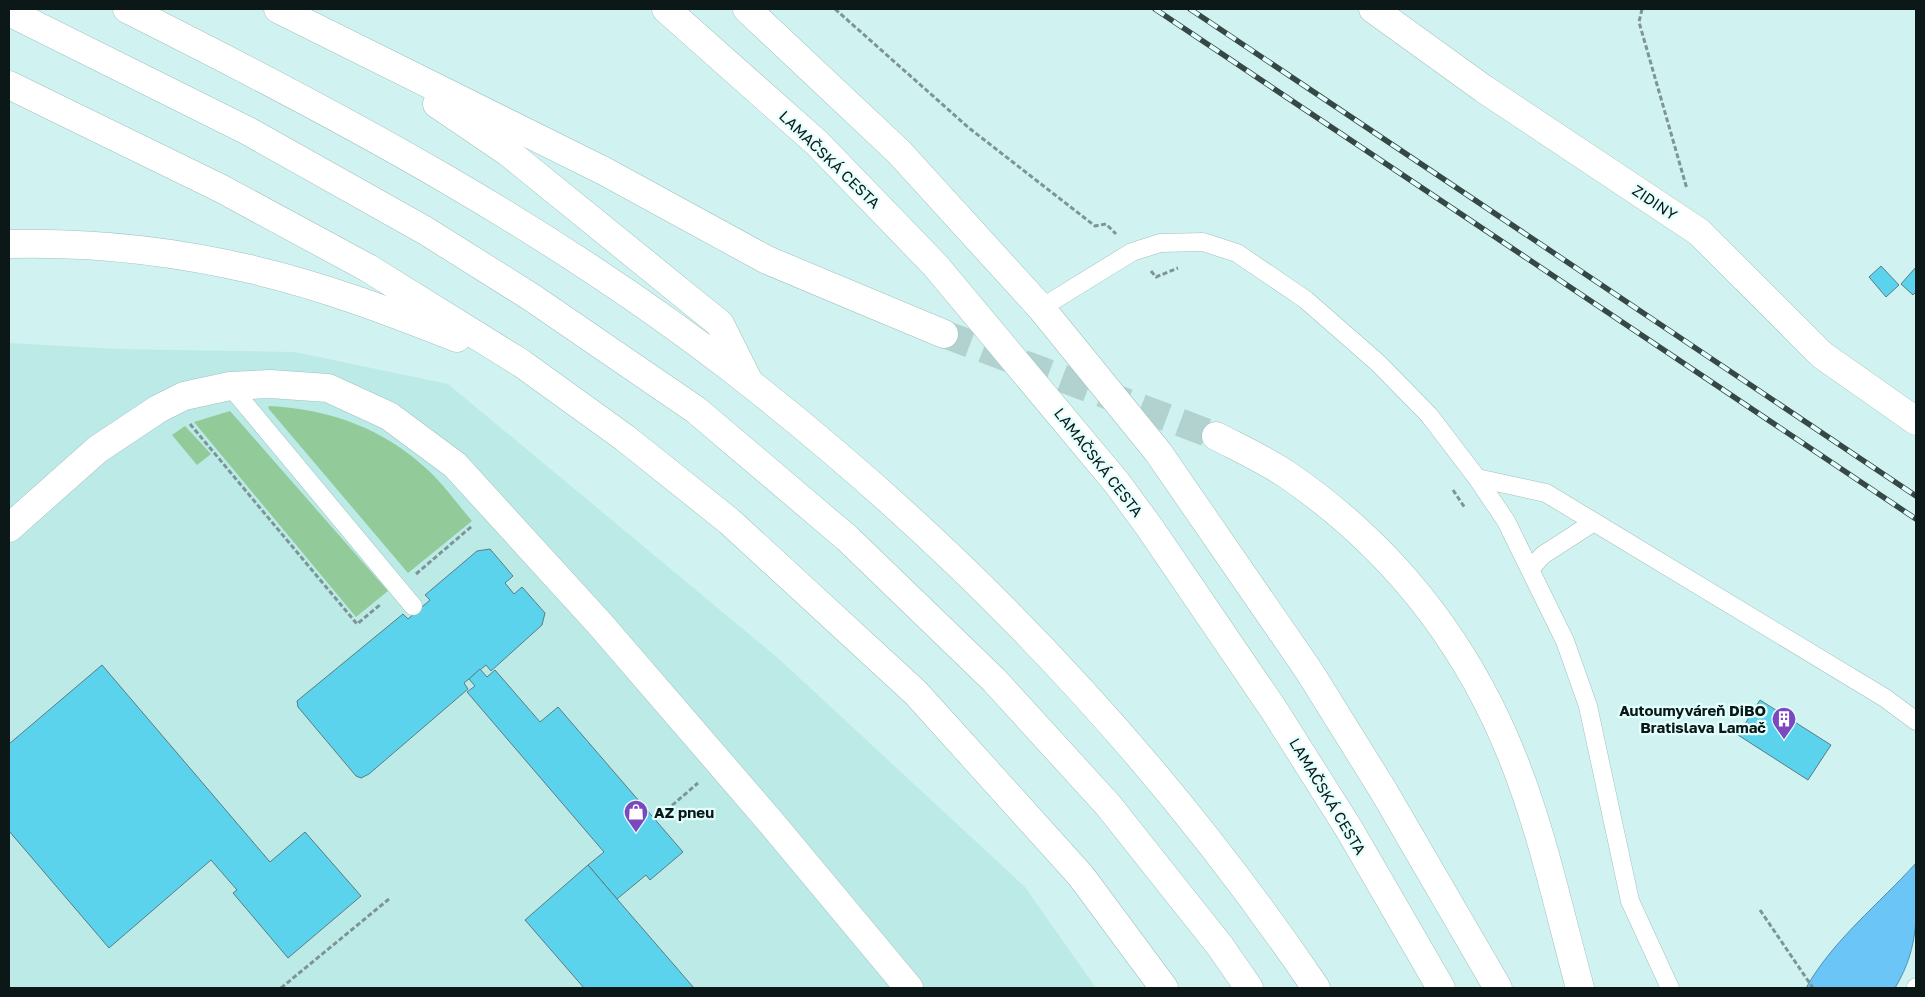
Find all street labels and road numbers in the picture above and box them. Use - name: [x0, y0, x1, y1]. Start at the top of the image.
- street label: LAMAČSKÁ CESTA: [776, 106, 884, 212]
- street label: ZIDINY: [1629, 181, 1681, 224]
- street label: LAMAČSKÁ CESTA: [1051, 404, 1147, 520]
- street label: LAMAČSKÁ CESTA: [1286, 734, 1370, 858]

